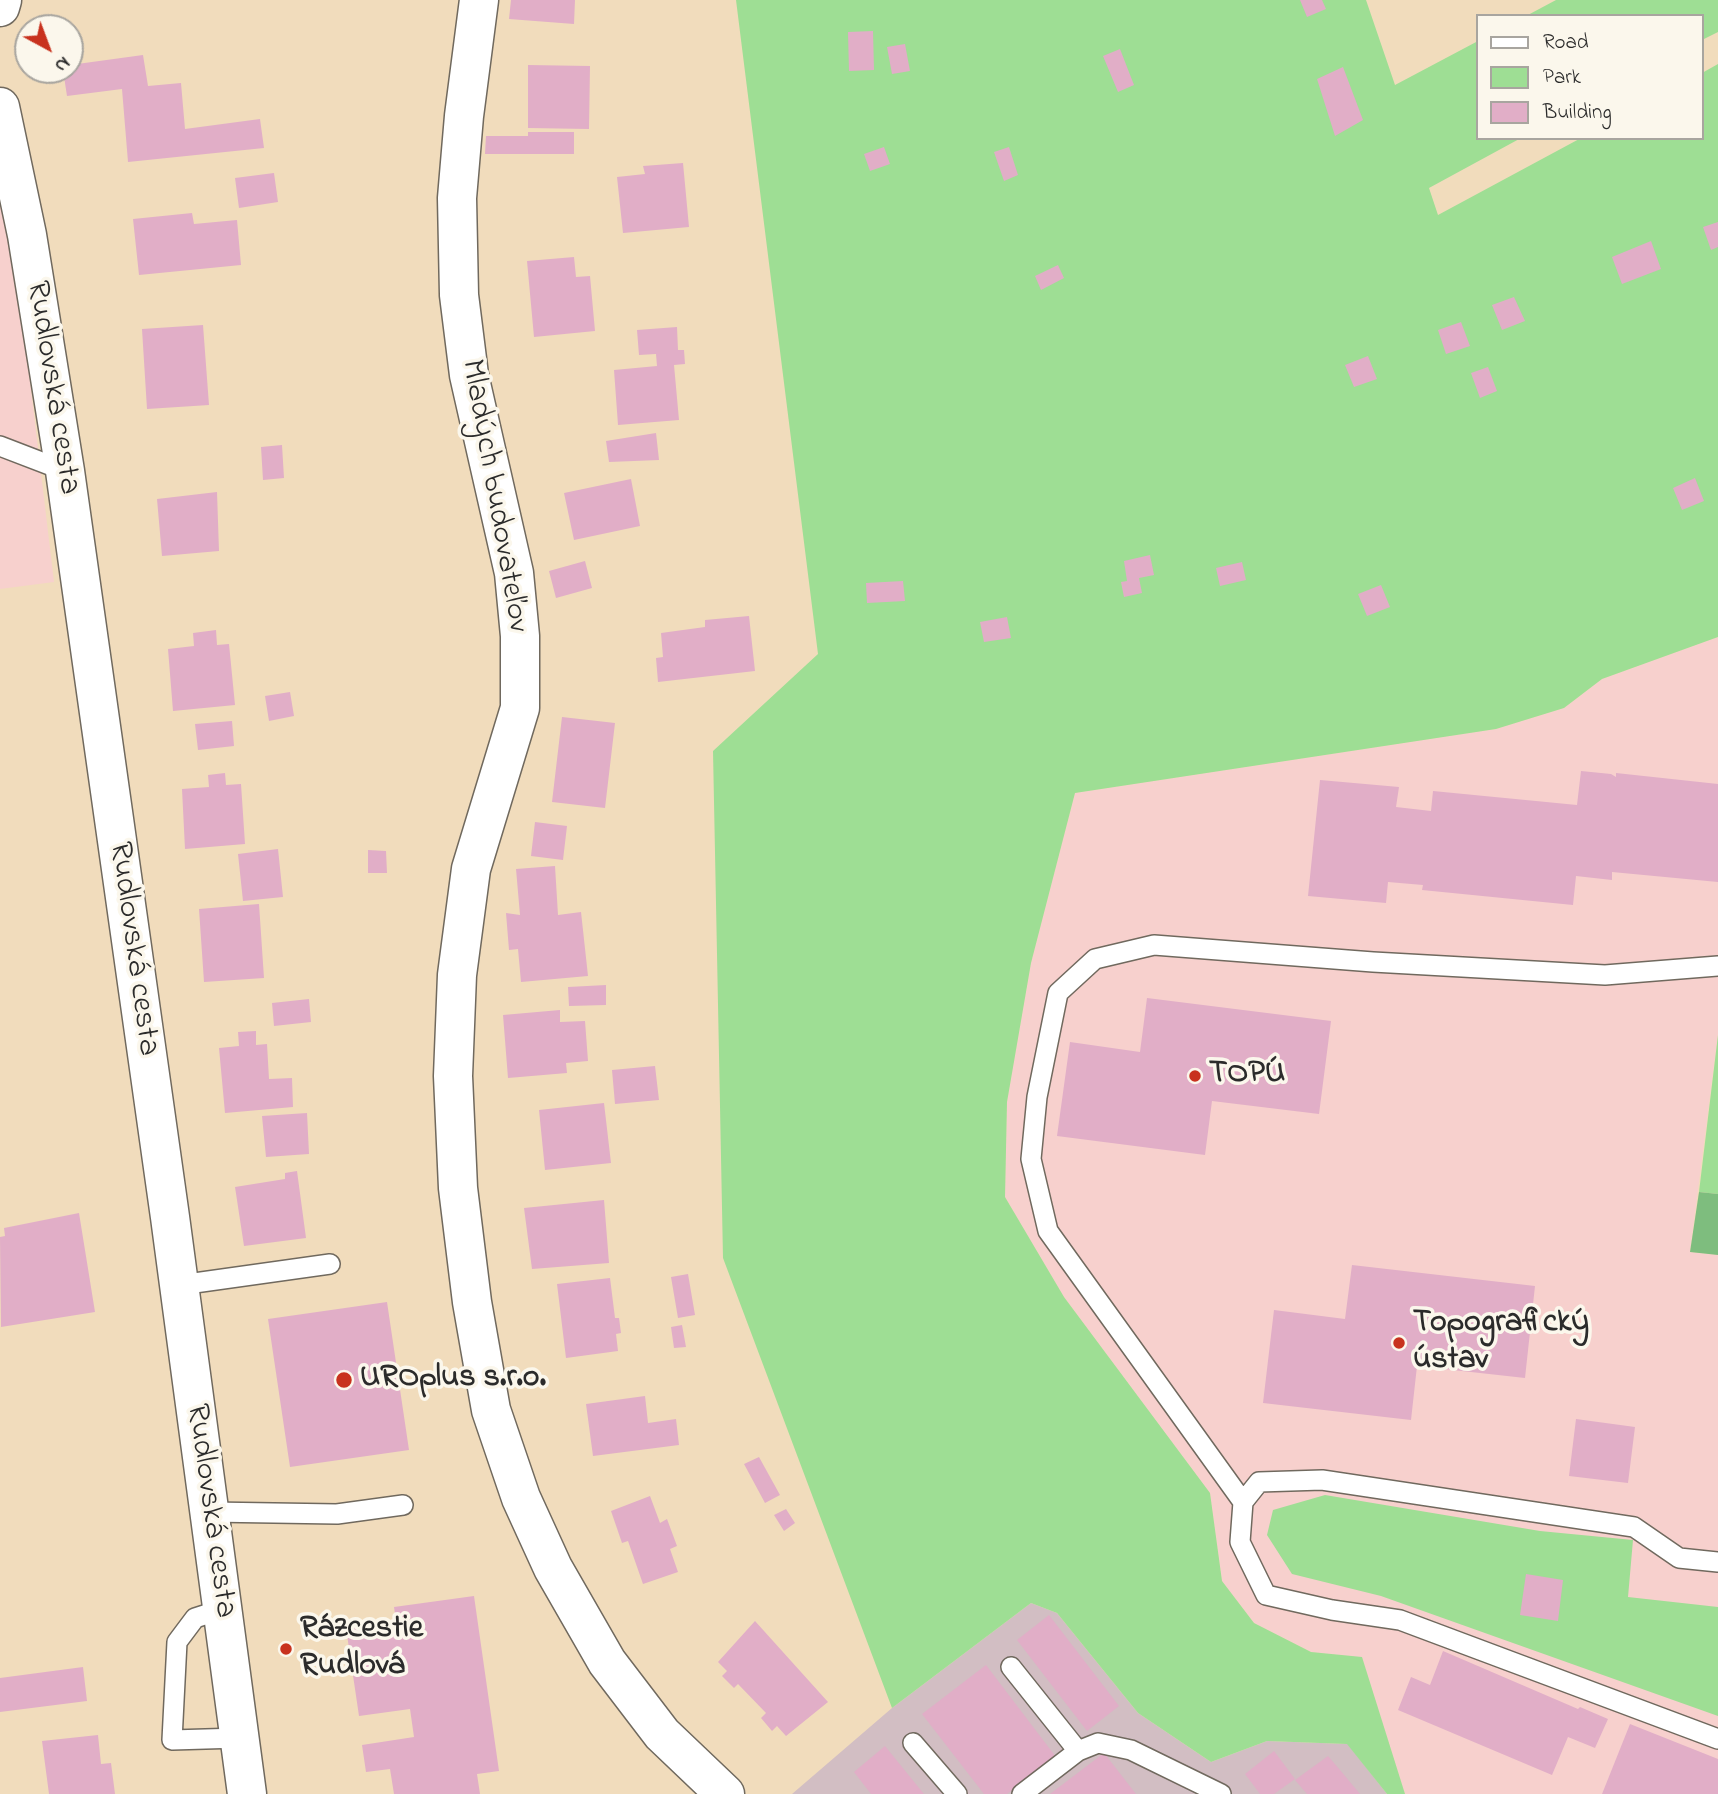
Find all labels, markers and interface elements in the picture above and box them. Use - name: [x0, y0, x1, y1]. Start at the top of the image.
- north arrow: [14, 14, 84, 84]
- legend: [1476, 14, 1704, 140]
- text: Road: [1543, 28, 1589, 58]
- text: N: [48, 49, 75, 78]
- text: Park: [1543, 63, 1581, 93]
- text: Building: [1543, 98, 1612, 128]
- street label: Rudlovská cesta: [15, 279, 87, 497]
- street label: Mladých budovateľov: [450, 357, 536, 635]
- street label: Rudlovská cesta: [98, 840, 166, 1058]
- place label: TOPÚ: [1209, 1057, 1285, 1095]
- marker: TOPÚ: [1187, 1068, 1203, 1084]
- place label: Topografický ústav: [1413, 1306, 1589, 1381]
- marker: Topografický ústav: [1391, 1335, 1407, 1351]
- place label: UROplus s.r.o.: [360, 1361, 546, 1399]
- marker: UROplus s.r.o.: [334, 1370, 354, 1390]
- street label: Rudlovská cesta: [175, 1402, 243, 1620]
- place label: Rázcestie Rudlová: [300, 1612, 423, 1687]
- marker: Rázcestie Rudlová: [278, 1641, 294, 1657]

